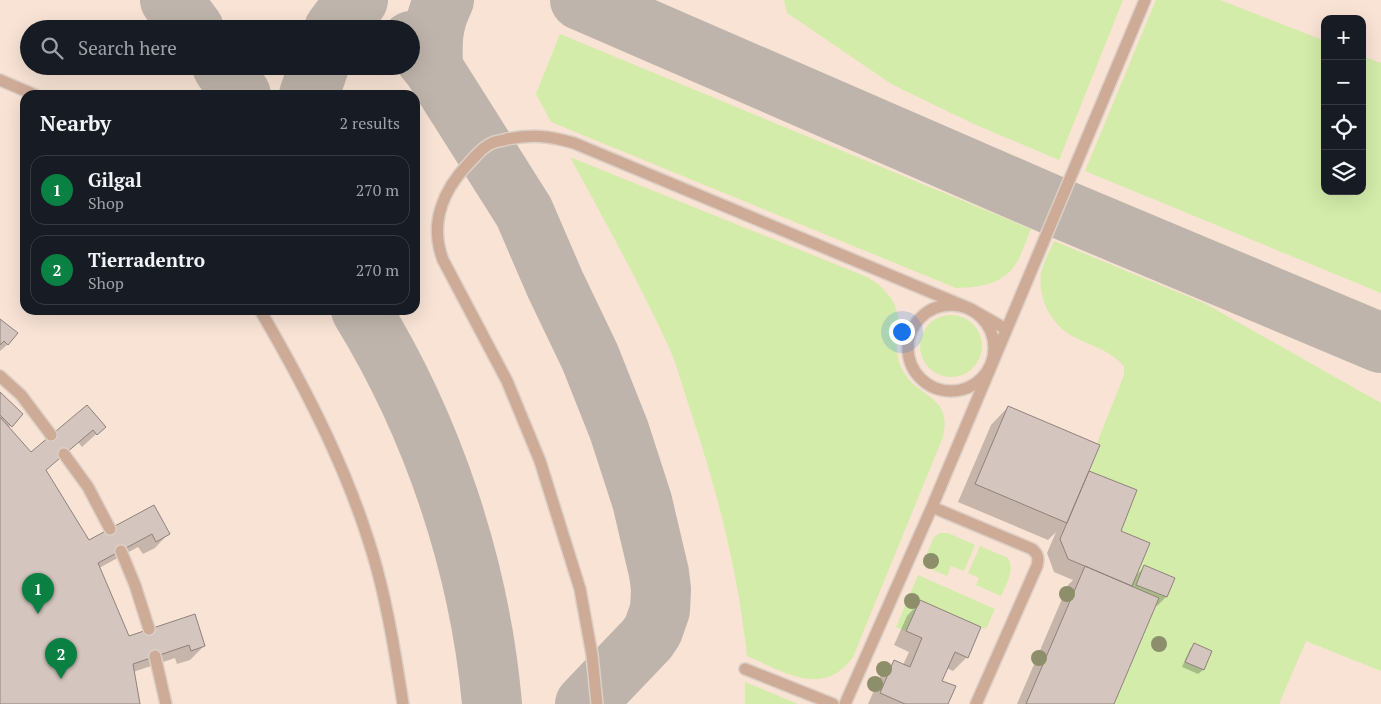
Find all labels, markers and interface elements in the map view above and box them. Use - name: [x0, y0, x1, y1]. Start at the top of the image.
- map controls: [1321, 15, 1366, 195]
- button: +: [1321, 15, 1366, 60]
- search box: [20, 20, 420, 75]
- icon: search: [38, 34, 66, 62]
- text: Search here: [78, 35, 177, 60]
- button: −: [1321, 60, 1366, 105]
- button: locate: [1321, 105, 1366, 150]
- text: Nearby: [40, 109, 111, 137]
- text: 2 results: [340, 112, 400, 134]
- button: layers: [1321, 150, 1366, 195]
- text: Gilgal: [88, 167, 142, 192]
- text: 1: [52, 179, 62, 201]
- text: 270 m: [356, 179, 399, 201]
- text: Shop: [88, 192, 124, 214]
- text: Tierradentro: [88, 247, 205, 272]
- text: 2: [52, 259, 62, 281]
- text: 270 m: [356, 259, 399, 281]
- text: Shop: [88, 272, 124, 294]
- your location: [889, 319, 915, 345]
- pin: 1: [22, 573, 54, 614]
- pin: 2: [45, 638, 77, 679]

